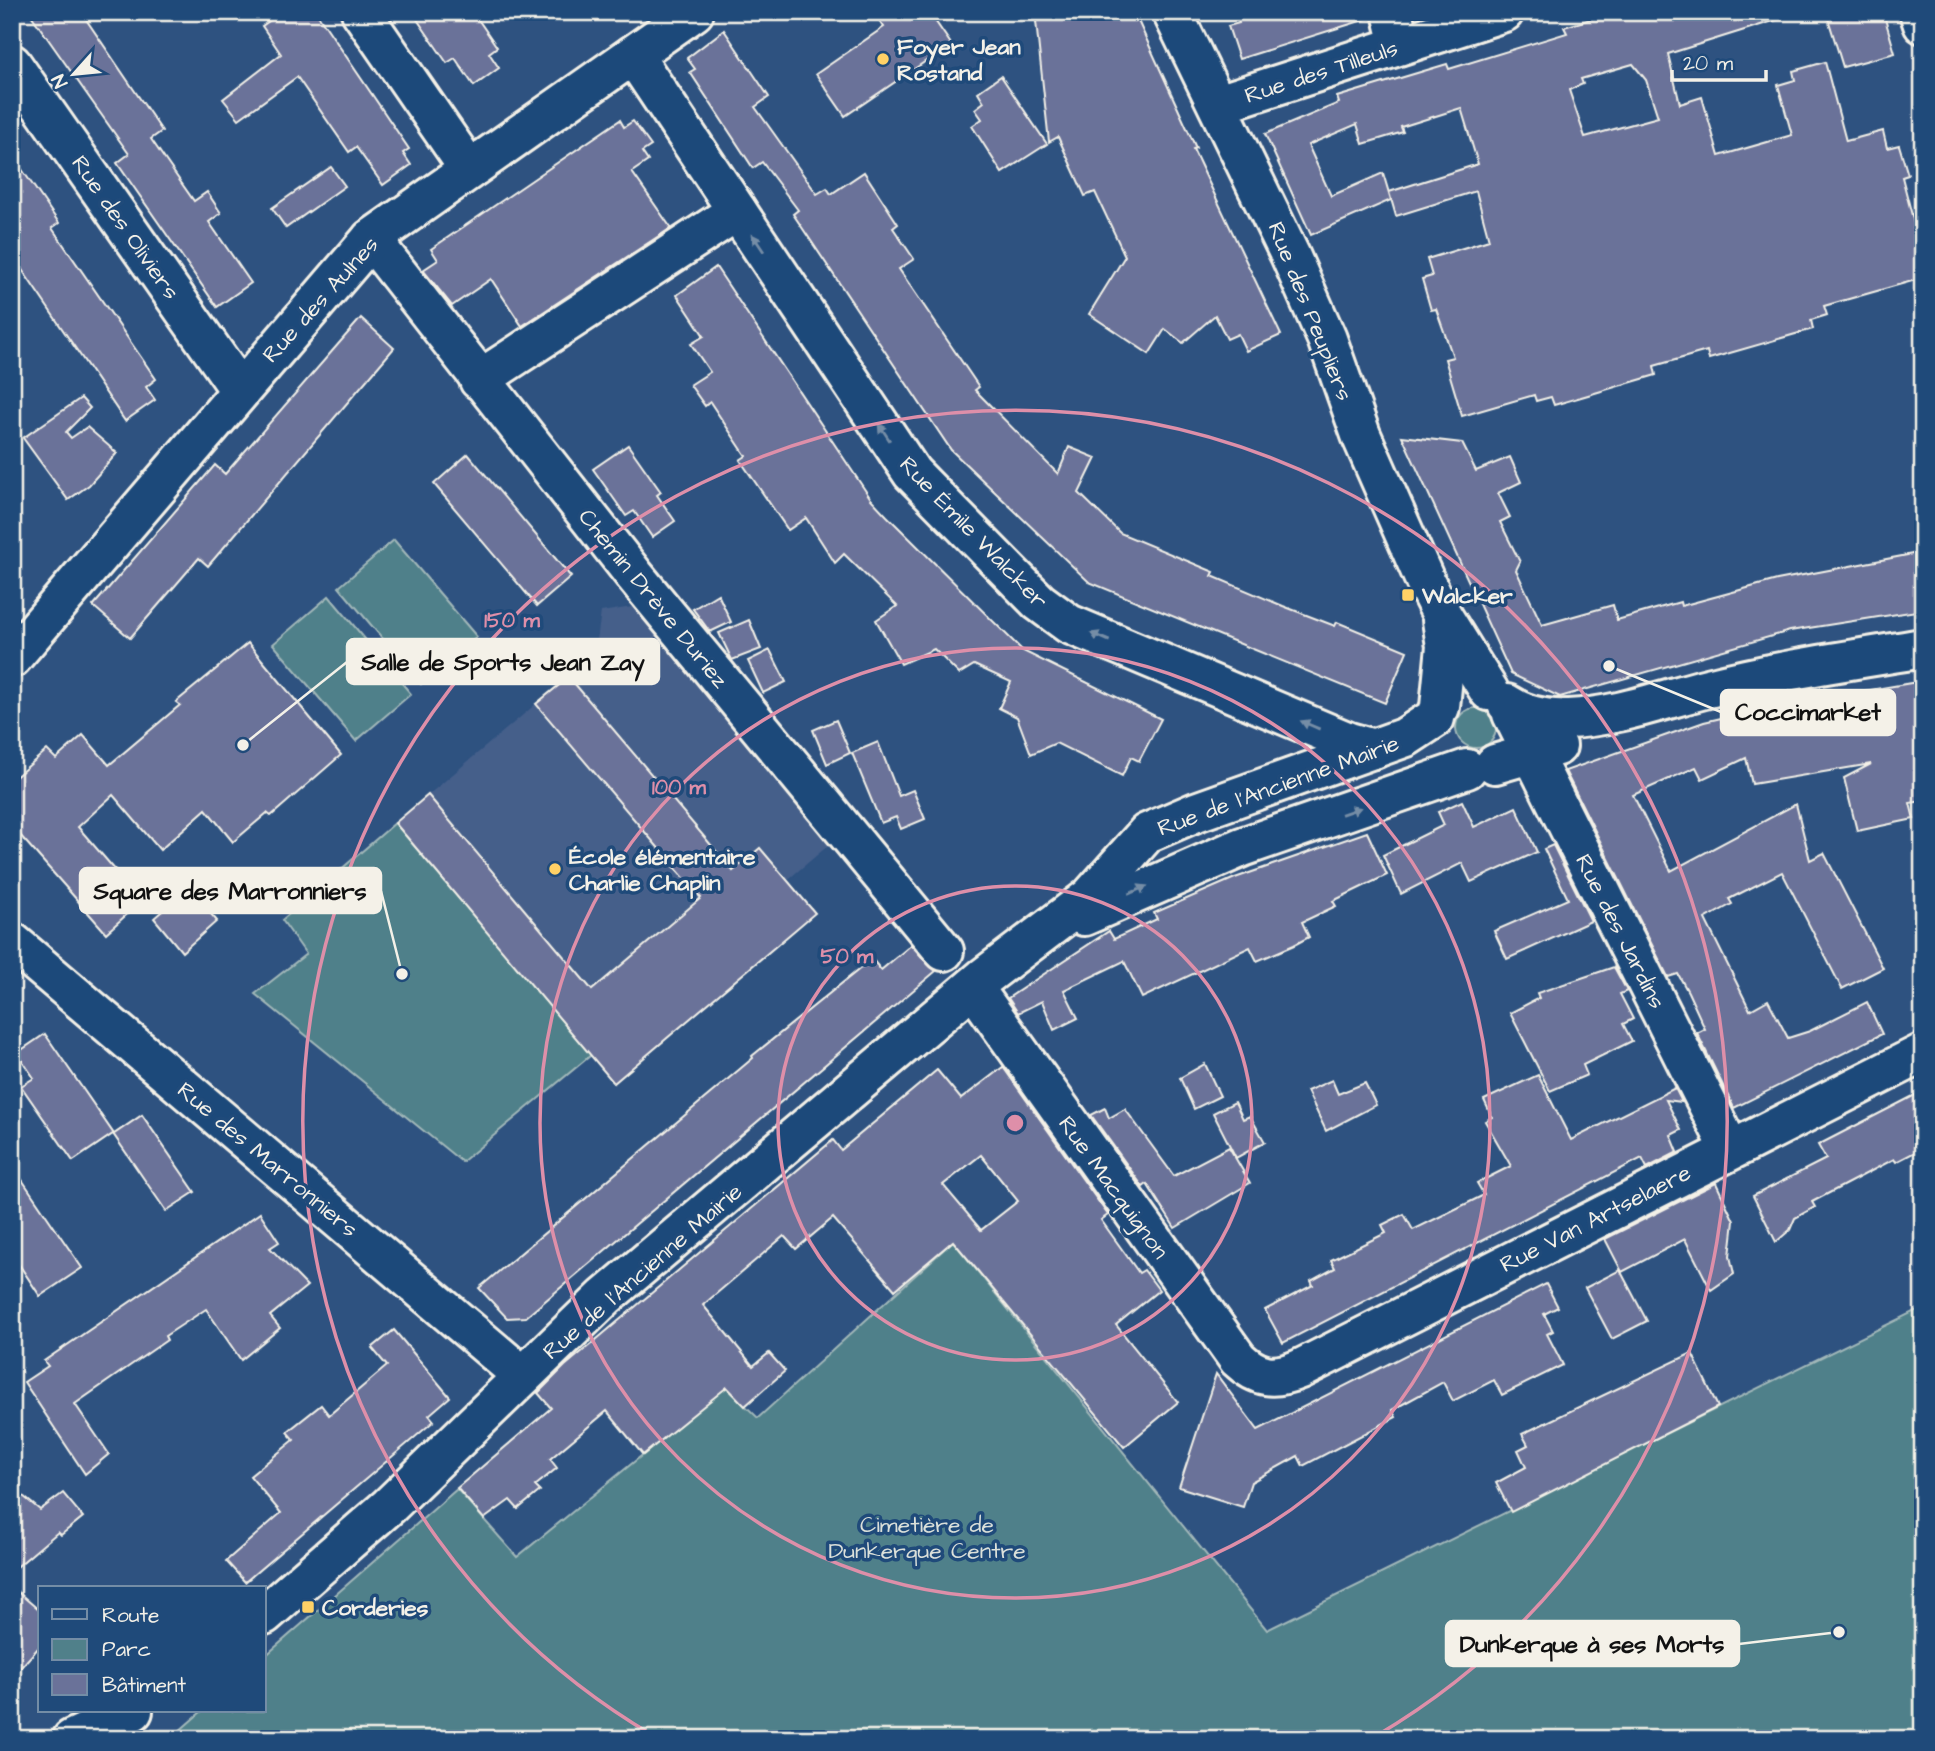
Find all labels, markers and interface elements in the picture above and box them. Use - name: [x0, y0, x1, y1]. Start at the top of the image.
- place label: Foyer Jean Rostand: [897, 31, 1021, 89]
- street label: Rue des Tilleuls: [1241, 32, 1402, 112]
- north arrow: [38, 38, 108, 108]
- scale bar: [1672, 38, 1767, 82]
- text: 20 m: [1683, 49, 1734, 78]
- marker: Foyer Jean Rostand: [875, 51, 891, 67]
- text: N: [45, 70, 75, 92]
- street label: Rue des Oliviers: [64, 149, 187, 306]
- street label: Rue des Peupliers: [1260, 217, 1361, 405]
- street label: Rue des Aulnes: [255, 229, 386, 370]
- one-way arrow: [751, 234, 765, 252]
- one-way arrow: [878, 423, 891, 442]
- street label: Rue Émile Walcker: [892, 449, 1055, 616]
- street label: Chemin Drève Duriez: [571, 502, 736, 696]
- place label: Walcker: [1421, 580, 1513, 612]
- marker: Walcker: [1400, 587, 1416, 603]
- text: 150 m: [484, 606, 540, 635]
- one-way arrow: [1090, 631, 1110, 643]
- callout: Salle de Sports Jean Zay: [347, 639, 659, 684]
- text: Salle de Sports Jean Zay: [360, 646, 645, 682]
- callout: Coccimarket: [1721, 690, 1895, 735]
- text: Coccimarket: [1735, 696, 1881, 730]
- one-way arrow: [1299, 720, 1320, 731]
- street label: Rue de l'Ancienne Mairie: [1153, 727, 1403, 845]
- text: 100 m: [652, 773, 707, 802]
- one-way arrow: [1340, 805, 1361, 815]
- place label: École élémentaire Charlie Chaplin: [569, 841, 756, 899]
- street label: Rue des Jardins: [1567, 849, 1673, 1014]
- marker: École élémentaire Charlie Chaplin: [547, 861, 563, 877]
- callout: Square des Marronniers: [80, 868, 381, 913]
- text: Square des Marronniers: [93, 875, 366, 909]
- one-way arrow: [1128, 884, 1148, 896]
- text: 50 m: [821, 942, 874, 971]
- street label: Rue des Marronniers: [170, 1075, 365, 1245]
- street label: Rue Macquignon: [1050, 1109, 1176, 1266]
- centre of rings: [1003, 1111, 1027, 1135]
- street label: Rue Van Artselaere: [1495, 1157, 1696, 1281]
- street label: Rue de l'Ancienne Mairie: [536, 1176, 749, 1367]
- park label: Cimetière de Dunkerque Centre: [828, 1509, 1026, 1567]
- legend: [38, 1586, 266, 1712]
- place label: Corderies: [322, 1592, 429, 1624]
- marker: Corderies: [300, 1599, 316, 1615]
- text: Route: [102, 1601, 159, 1630]
- callout: Dunkerque à ses Morts: [1446, 1621, 1739, 1666]
- text: Dunkerque à ses Morts: [1460, 1628, 1724, 1662]
- text: Parc: [102, 1635, 151, 1664]
- text: Bâtiment: [102, 1671, 186, 1700]

